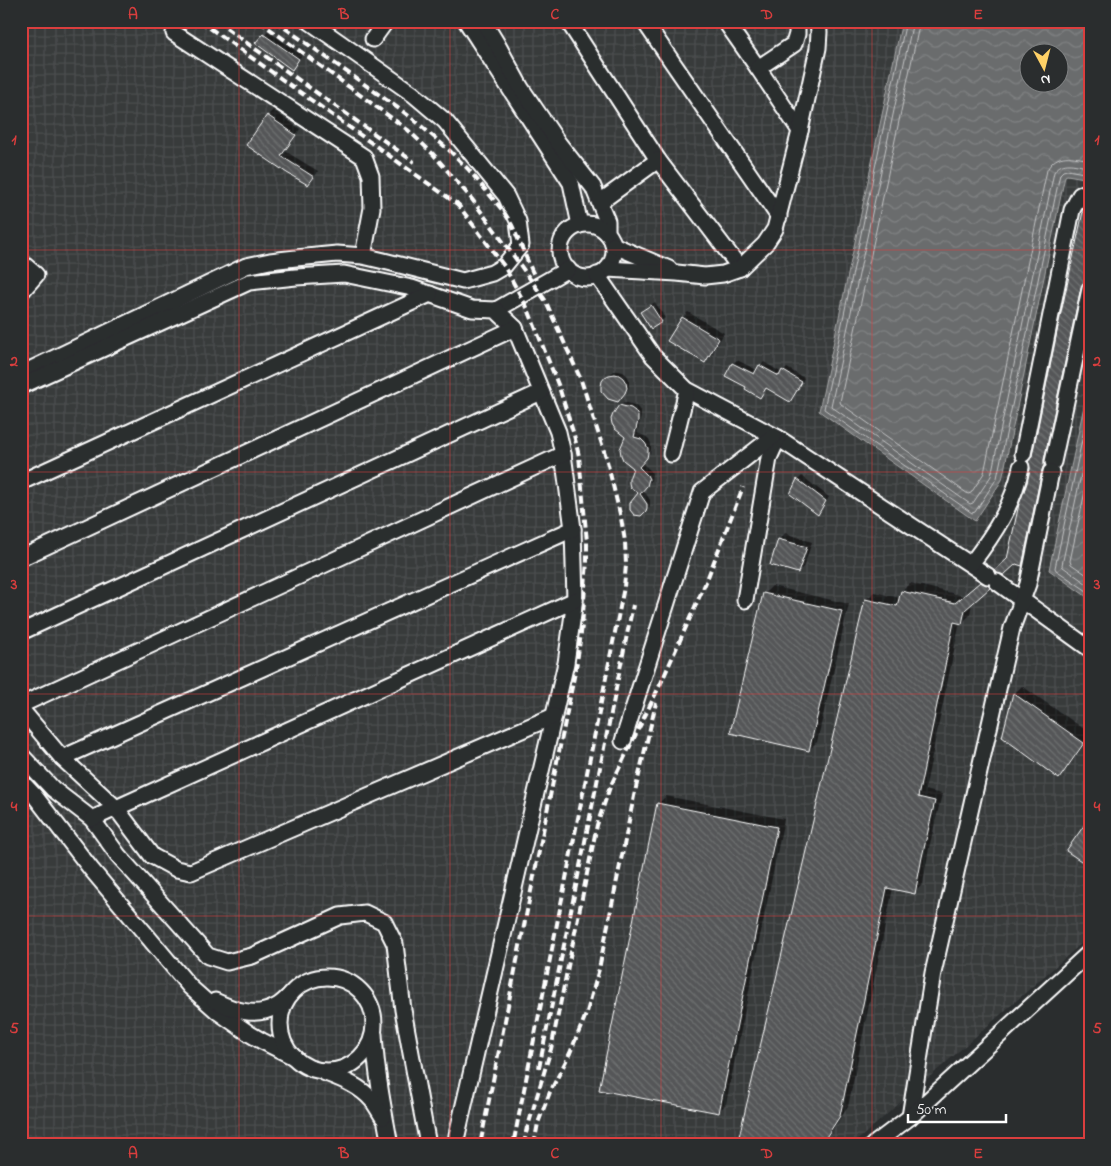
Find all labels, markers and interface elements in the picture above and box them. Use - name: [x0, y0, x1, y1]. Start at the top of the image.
- text: A: [128, 3, 138, 27]
- text: B: [338, 3, 350, 27]
- text: C: [551, 3, 560, 27]
- text: D: [760, 3, 773, 27]
- text: E: [973, 3, 983, 27]
- north arrow: [1018, 42, 1068, 92]
- text: N: [1039, 68, 1051, 90]
- text: 1: [11, 128, 17, 152]
- text: 1: [1094, 128, 1100, 152]
- text: 2: [9, 350, 18, 374]
- text: 2: [1092, 350, 1101, 374]
- text: 3: [10, 573, 18, 597]
- text: 3: [1093, 573, 1101, 597]
- text: 4: [10, 795, 18, 819]
- text: 4: [1093, 795, 1101, 819]
- text: 5: [9, 1017, 19, 1041]
- text: 5: [1092, 1017, 1102, 1041]
- scale bar: [908, 1091, 1006, 1123]
- text: 50 m: [916, 1099, 947, 1121]
- text: A: [128, 1142, 138, 1166]
- text: B: [338, 1142, 350, 1166]
- text: C: [551, 1142, 560, 1166]
- text: D: [760, 1142, 773, 1166]
- text: E: [973, 1142, 983, 1166]

